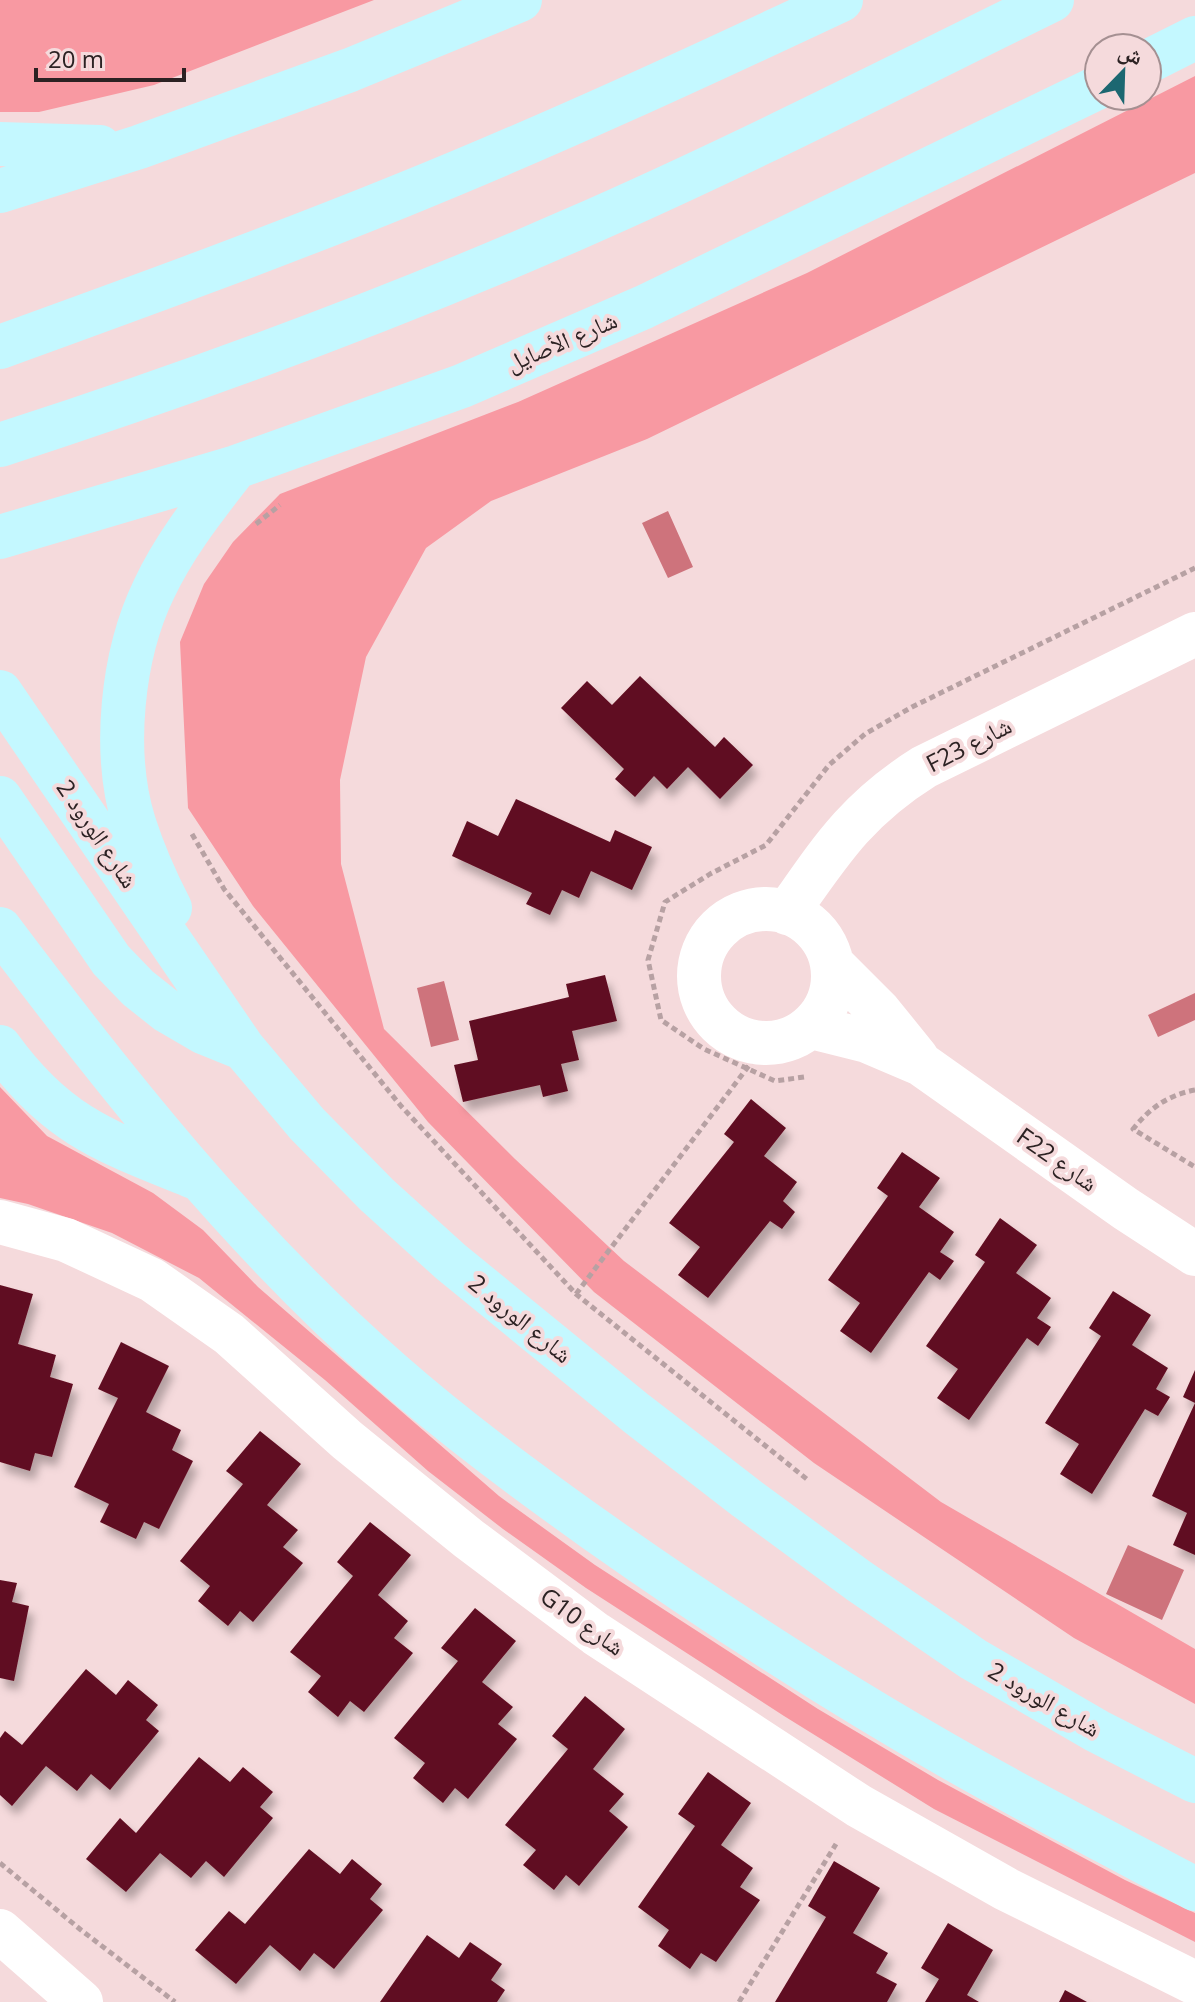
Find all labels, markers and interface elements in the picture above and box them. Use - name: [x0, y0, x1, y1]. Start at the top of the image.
- scale bar: [36, 32, 184, 82]
- north arrow: [1083, 32, 1163, 112]
- text: ش: [1115, 34, 1148, 71]
- text: 20 m: [48, 42, 104, 75]
- street label: شارع الأصايل: [501, 303, 622, 379]
- street label: F23 شارع: [920, 708, 1017, 779]
- street label: شارع الورود 2: [50, 772, 147, 894]
- street label: F22 شارع: [1011, 1119, 1105, 1199]
- street label: شارع الورود 2: [462, 1266, 580, 1370]
- street label: G10 شارع: [534, 1579, 632, 1663]
- street label: شارع الورود 2: [983, 1653, 1107, 1744]

